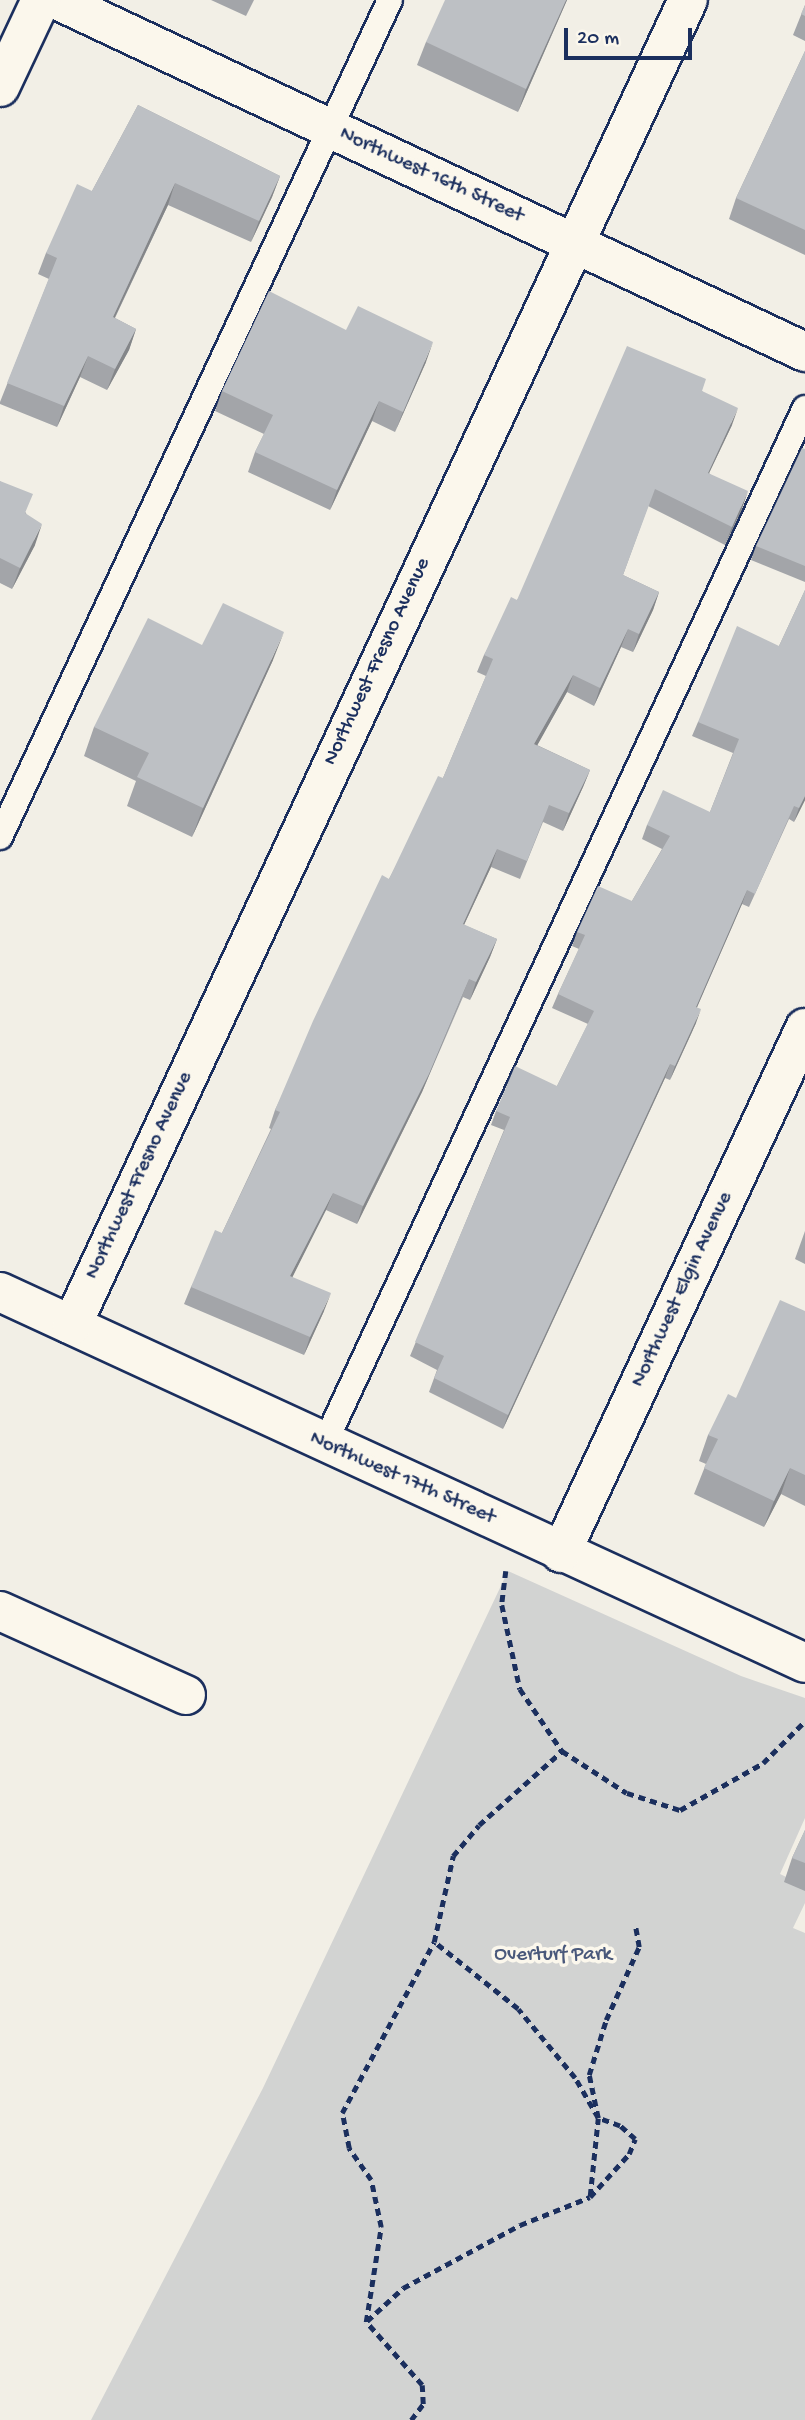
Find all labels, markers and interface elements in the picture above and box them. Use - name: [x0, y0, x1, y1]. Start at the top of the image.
- scale bar: [567, 14, 695, 58]
- text: 20 m: [577, 27, 619, 52]
- street label: Northwest 16th Street: [335, 122, 527, 230]
- street label: Northwest Fresno Avenue: [319, 554, 437, 770]
- street label: Northwest Fresno Avenue: [81, 1068, 199, 1284]
- street label: Northwest Elgin Avenue: [627, 1188, 739, 1392]
- street label: Northwest 17th Street: [305, 1427, 499, 1531]
- park label: Overturf Park: [494, 1943, 612, 1969]

